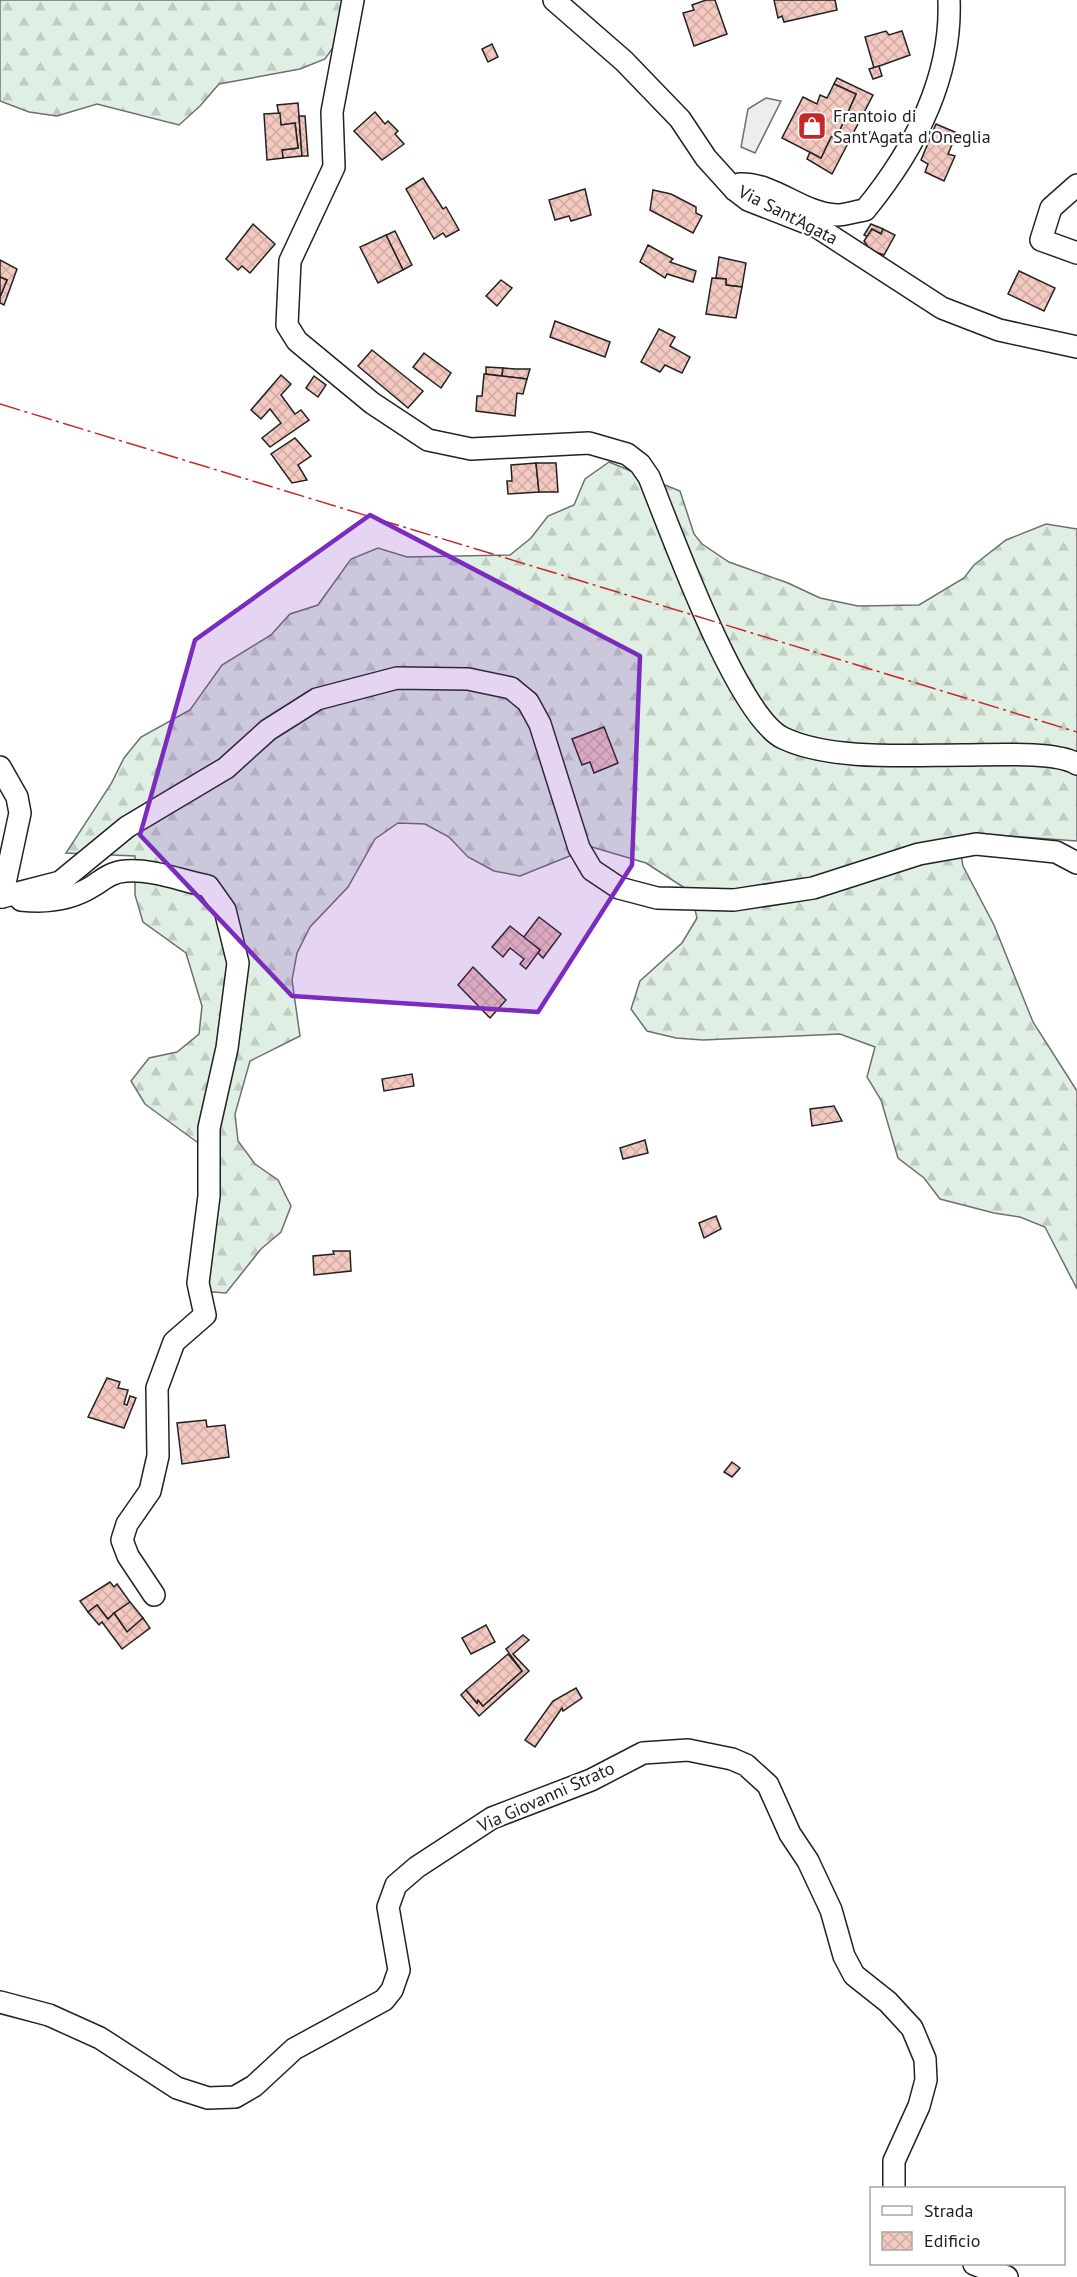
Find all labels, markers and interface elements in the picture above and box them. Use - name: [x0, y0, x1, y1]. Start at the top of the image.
- place label: Frantoio di Sant'Agata d'Oneglia: [833, 104, 991, 148]
- shop icon: Frantoio di Sant'Agata d'Oneglia: [796, 110, 828, 142]
- street label: Via Sant'Agata: [734, 179, 842, 250]
- street label: Via Giovanni Strato: [473, 1756, 618, 1837]
- legend: [870, 2187, 1065, 2265]
- text: Strada: [924, 2199, 973, 2222]
- text: Edificio: [924, 2229, 980, 2252]

